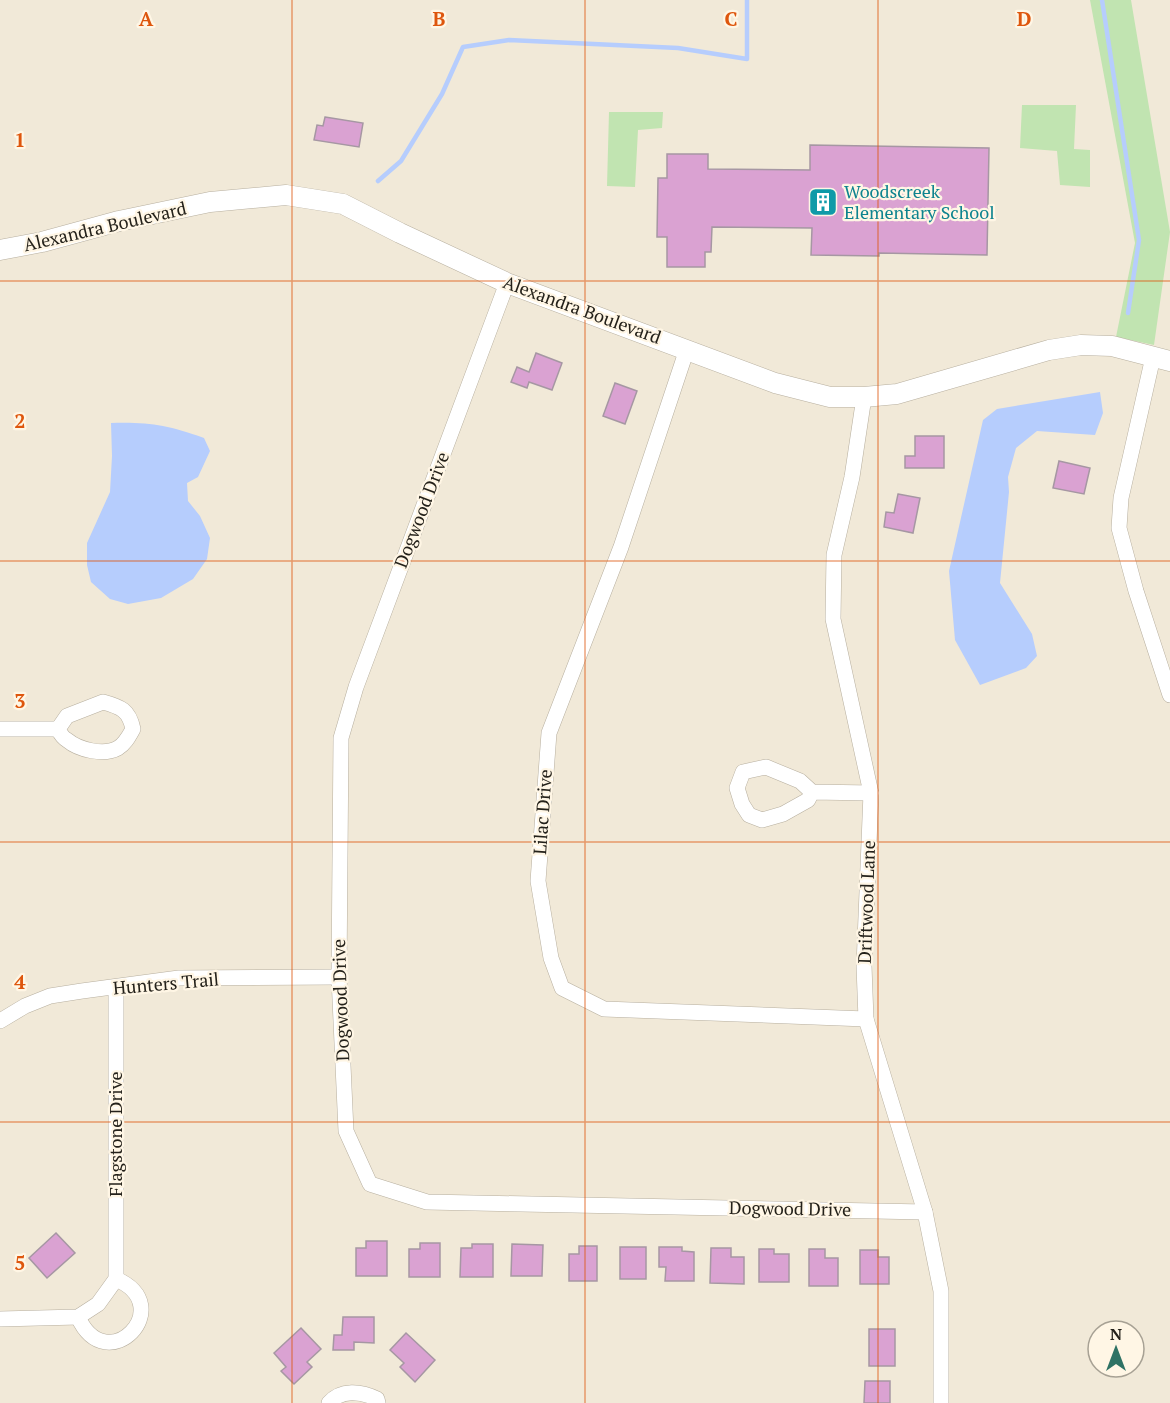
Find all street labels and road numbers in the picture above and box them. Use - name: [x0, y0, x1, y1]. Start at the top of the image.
- street label: Alexandra Boulevard: [21, 196, 189, 256]
- street label: Alexandra Boulevard: [500, 269, 665, 349]
- street label: Dogwood Drive: [388, 448, 454, 571]
- street label: Lilac Drive: [527, 768, 557, 855]
- street label: Driftwood Lane: [852, 840, 880, 964]
- street label: Dogwood Drive: [326, 939, 354, 1062]
- street label: Hunters Trail: [112, 966, 220, 1000]
- street label: Flagstone Drive: [103, 1071, 127, 1197]
- street label: Dogwood Drive: [729, 1195, 851, 1221]

